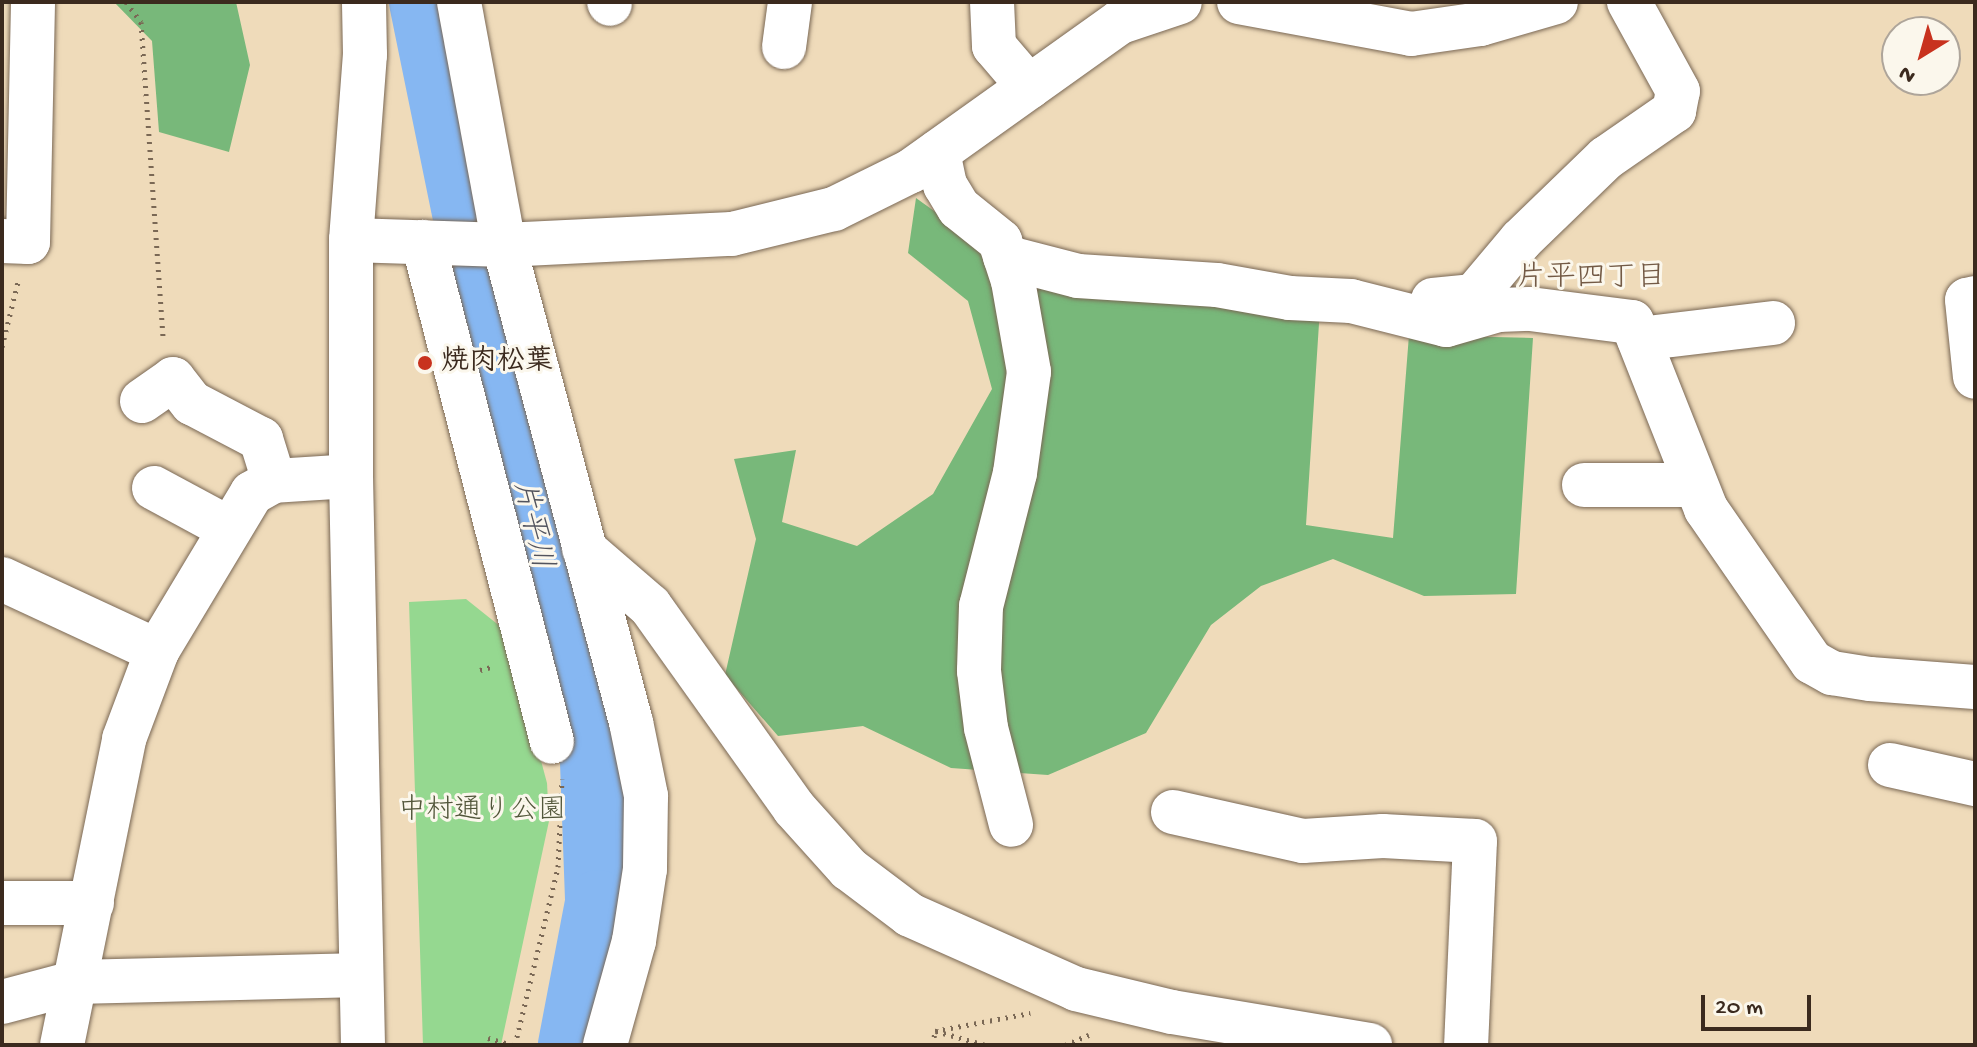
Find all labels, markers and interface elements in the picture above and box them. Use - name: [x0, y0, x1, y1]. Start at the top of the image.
- north arrow: [1881, 16, 1961, 96]
- text: N: [1894, 59, 1921, 88]
- district label: 片平四丁目: [1516, 262, 1666, 298]
- place label: 焼肉松葉: [441, 346, 553, 380]
- marker: 焼肉松葉: [416, 354, 434, 372]
- water label: 片平川: [502, 477, 558, 573]
- park label: 中村通り公園: [398, 795, 566, 829]
- scale bar: [1705, 979, 1815, 1029]
- text: 20 m: [1715, 994, 1763, 1023]

